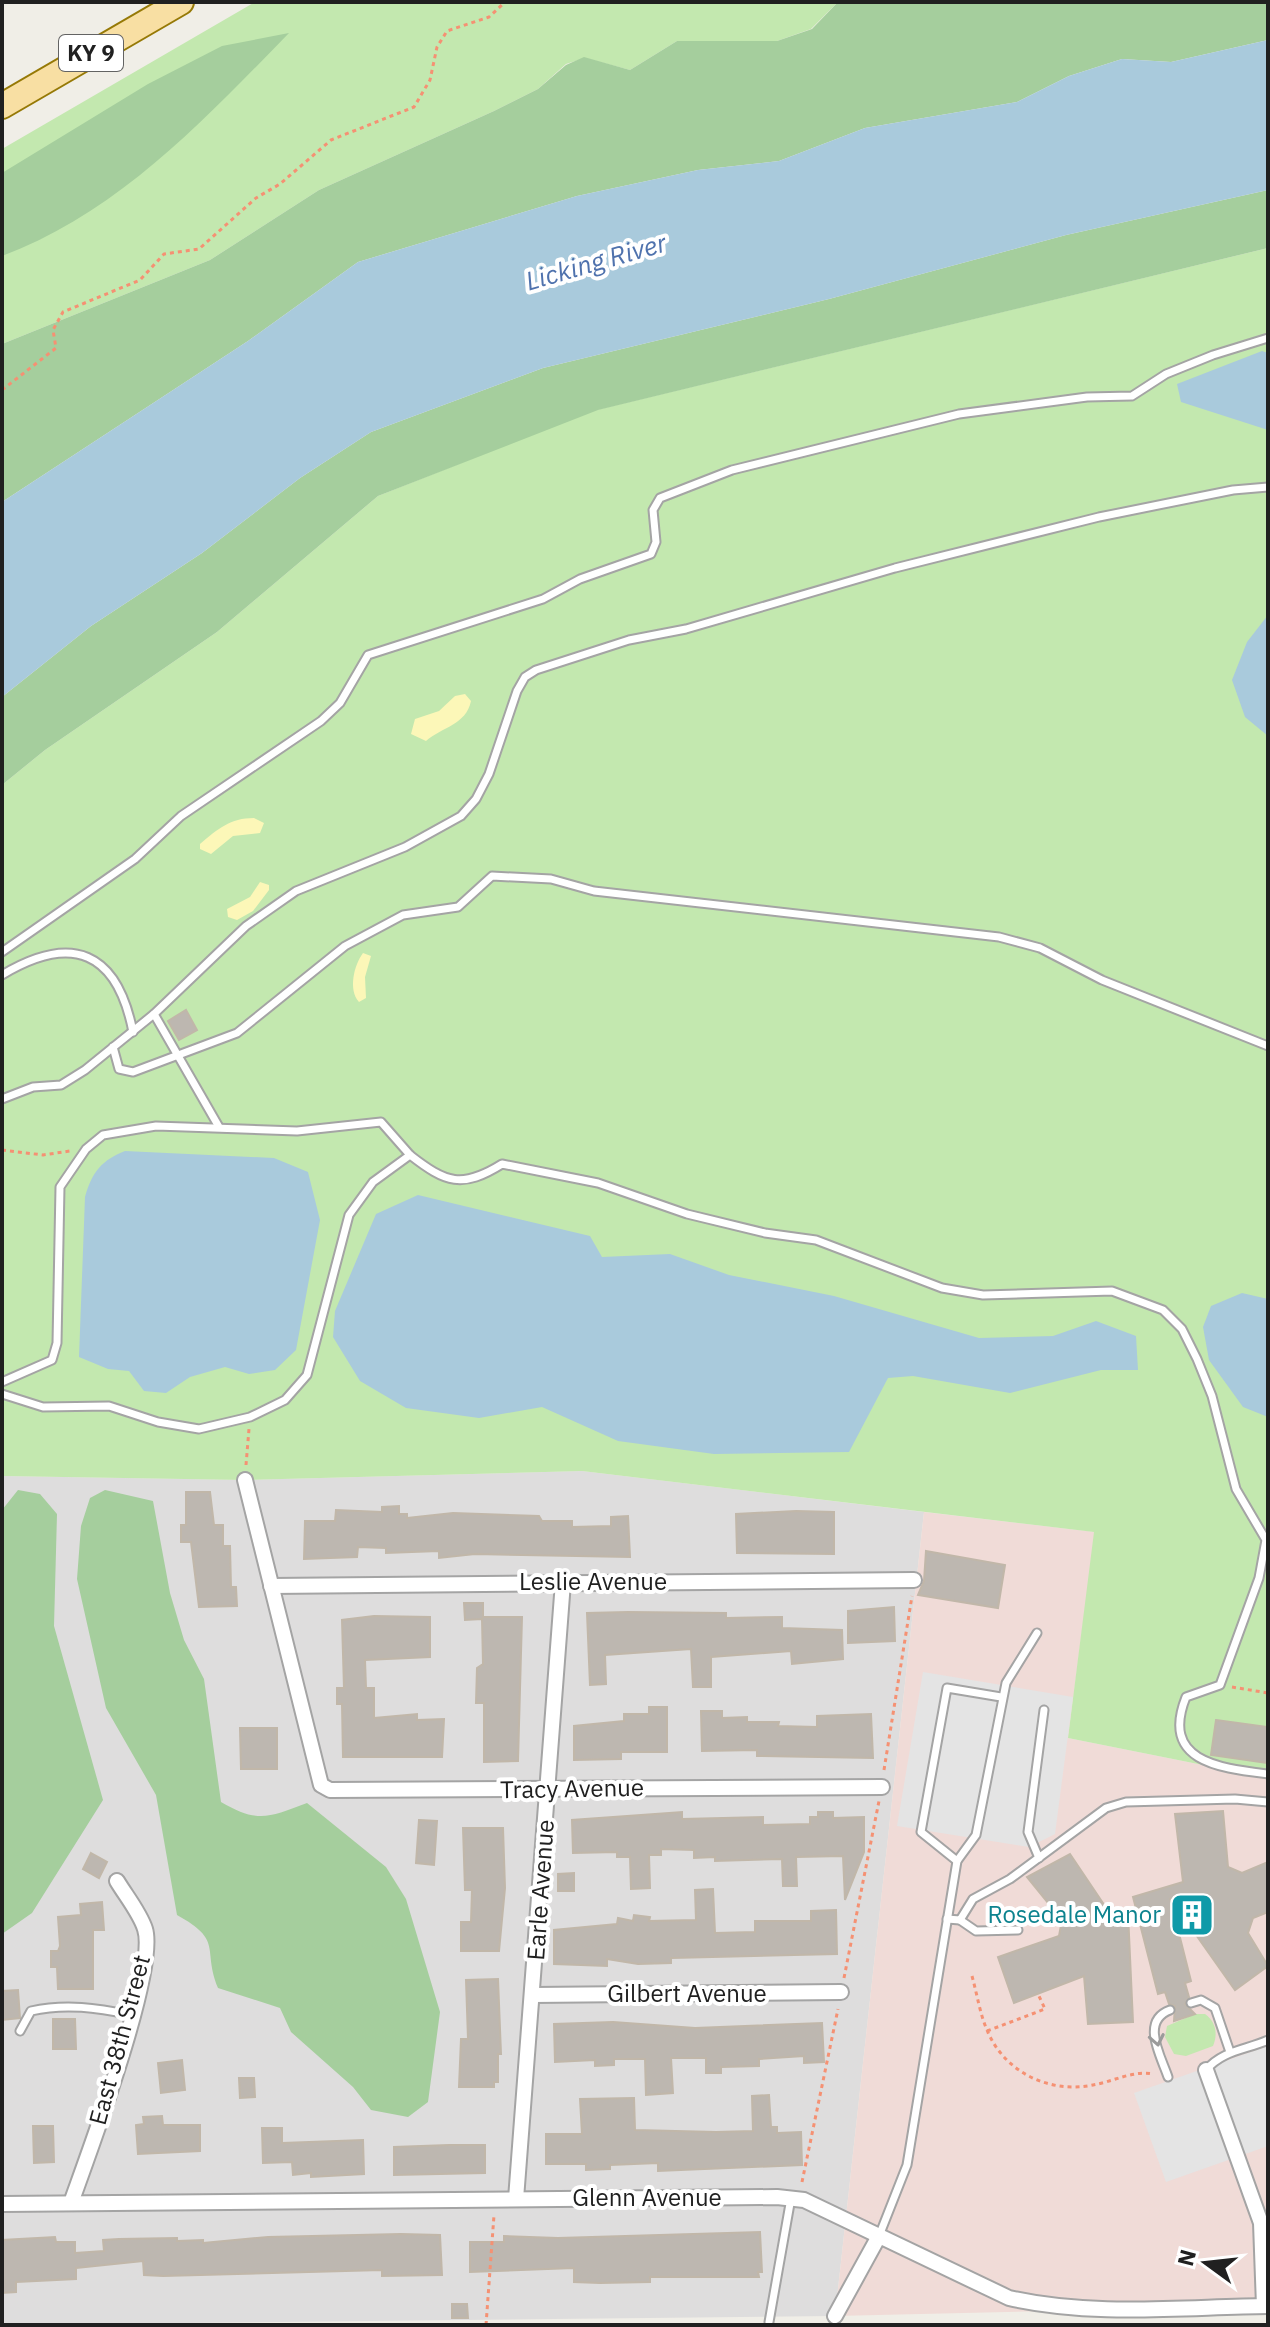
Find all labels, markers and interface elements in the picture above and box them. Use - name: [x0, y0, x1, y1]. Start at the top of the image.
- road number: KY 9: [59, 35, 123, 71]
- water label: Licking River: [521, 224, 672, 297]
- street label: Leslie Avenue: [519, 1565, 667, 1597]
- street label: Tracy Avenue: [500, 1771, 644, 1805]
- street label: Earle Avenue: [519, 1818, 561, 1961]
- building icon: Rosedale Manor: [1168, 1891, 1216, 1939]
- place label: Rosedale Manor: [987, 1898, 1161, 1930]
- street label: East 38th Street: [81, 1951, 157, 2128]
- street label: Gilbert Avenue: [607, 1977, 767, 2009]
- one-way arrow: [1148, 2034, 1165, 2047]
- street label: Glenn Avenue: [572, 2181, 722, 2213]
- north arrow: [1166, 2223, 1246, 2303]
- text: N: [1170, 2246, 1202, 2269]

